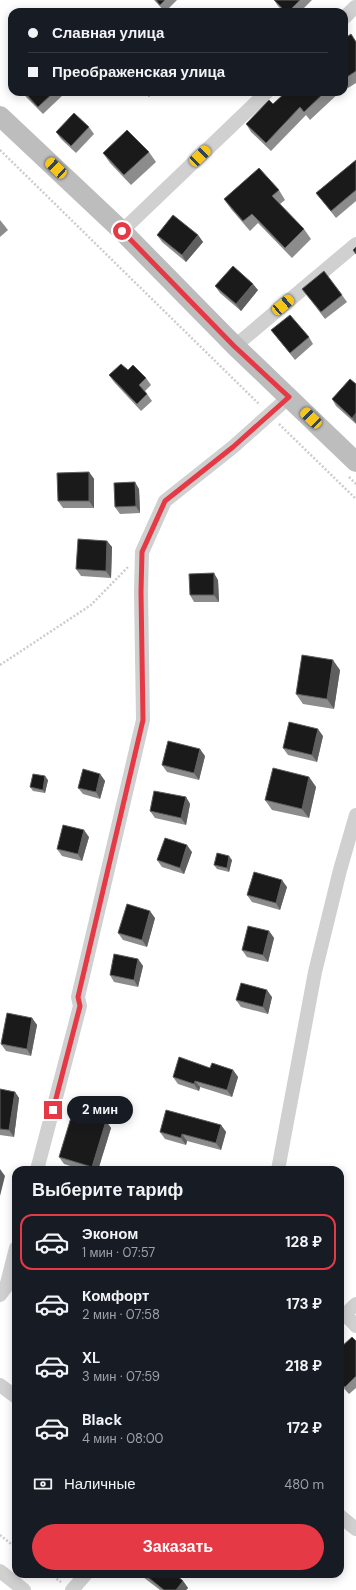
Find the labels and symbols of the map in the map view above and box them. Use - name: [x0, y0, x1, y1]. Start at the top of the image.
- car: [187, 143, 213, 169]
- car: [43, 155, 69, 181]
- route start: [113, 222, 131, 240]
- car: [270, 293, 296, 317]
- car: [298, 405, 324, 431]
- callout: 2 мин: [67, 1096, 133, 1124]
- route end: [44, 1101, 62, 1119]

